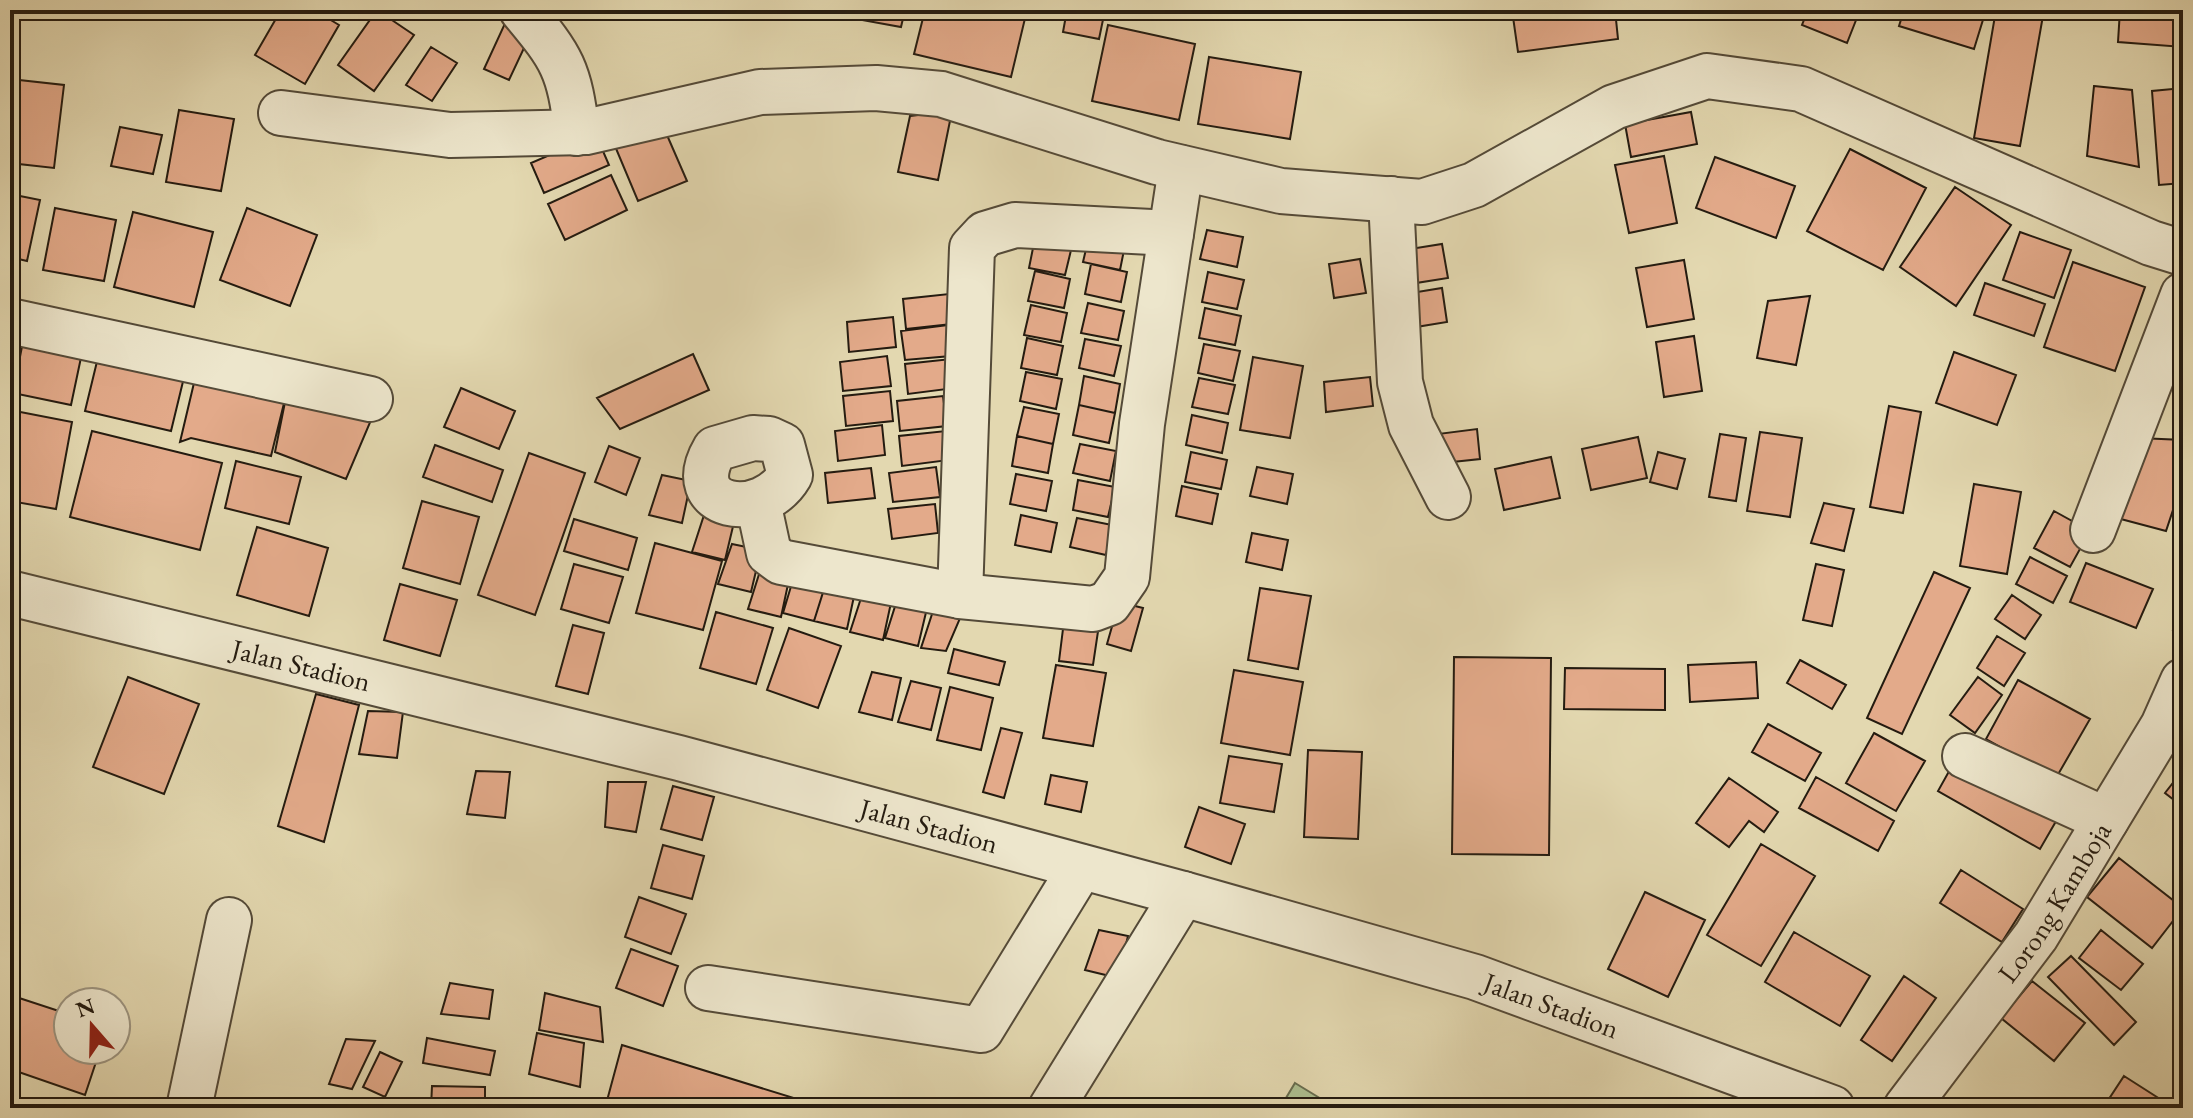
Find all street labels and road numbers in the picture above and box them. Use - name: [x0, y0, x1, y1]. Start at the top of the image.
- street label: Jalan Stadion: [226, 630, 375, 699]
- street label: Jalan Stadion: [854, 789, 1002, 861]
- street label: Lorong Kamboja: [1989, 814, 2119, 990]
- street label: Jalan Stadion: [1477, 963, 1624, 1046]

